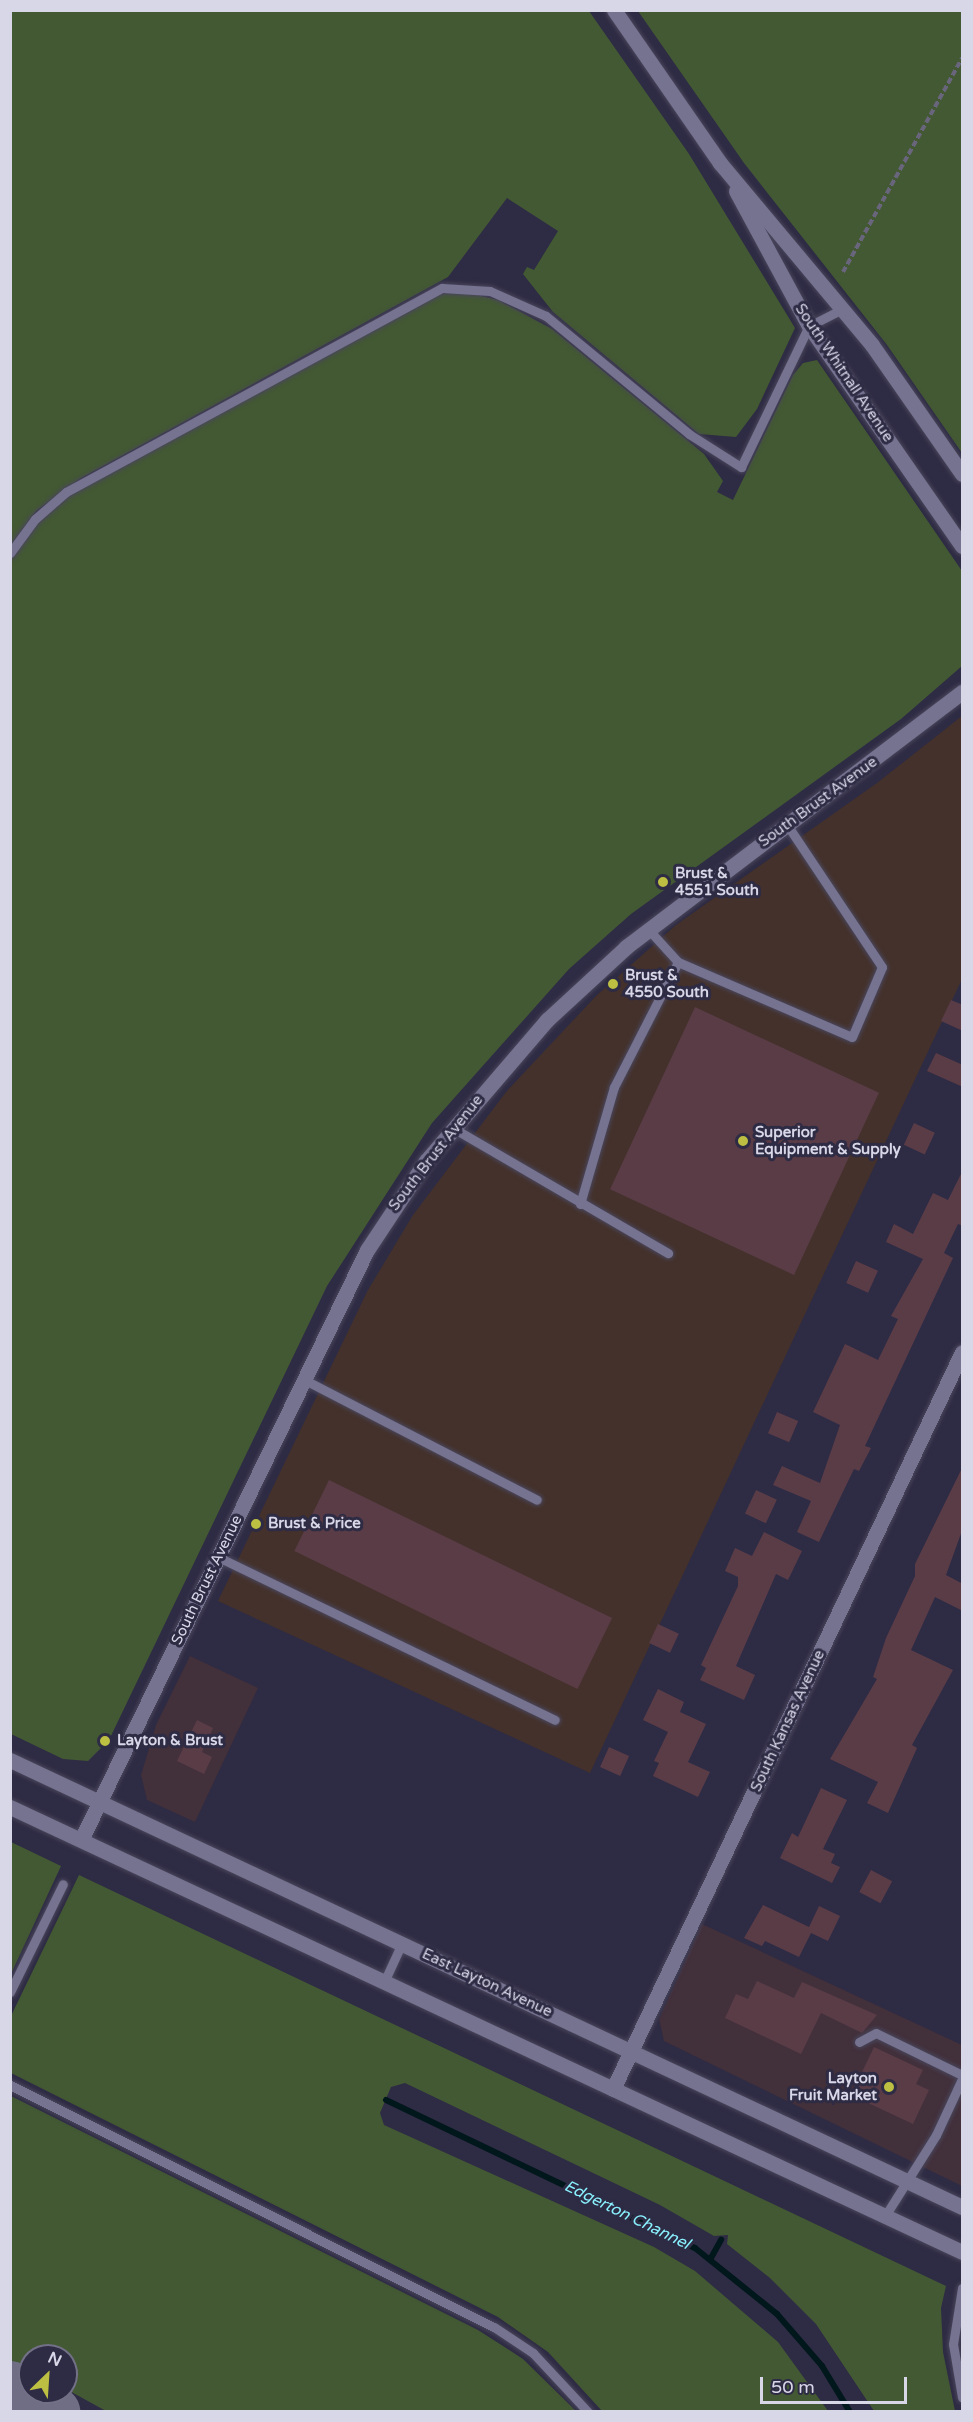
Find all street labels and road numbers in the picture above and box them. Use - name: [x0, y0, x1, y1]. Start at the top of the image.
- street label: South Whitnall Avenue: [791, 301, 897, 445]
- street label: South Brust Avenue: [755, 753, 881, 851]
- street label: South Brust Avenue: [385, 1092, 487, 1214]
- street label: South Brust Avenue: [168, 1512, 246, 1648]
- street label: South Kansas Avenue: [747, 1647, 829, 1795]
- street label: East Layton Avenue: [419, 1945, 555, 2021]

